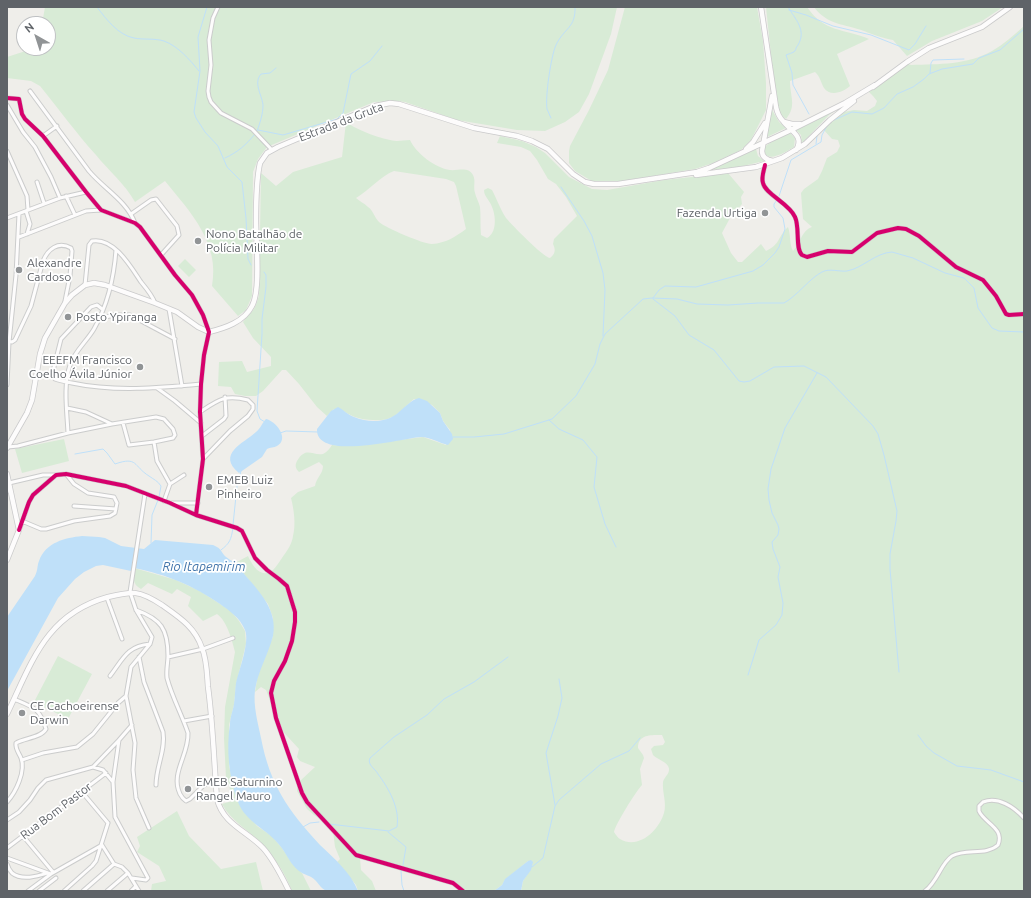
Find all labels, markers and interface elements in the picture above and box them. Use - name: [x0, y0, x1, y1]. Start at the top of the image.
- north arrow: [16, 16, 56, 56]
- text: N: [22, 20, 36, 35]
- street label: Estrada da Gruta: [297, 99, 385, 145]
- place label: Fazenda Urtiga: [677, 206, 757, 220]
- marker: Fazenda Urtiga: [760, 208, 770, 218]
- place label: Nono Batalhão de Polícia Militar: [206, 227, 302, 255]
- marker: Nono Batalhão de Polícia Militar: [193, 236, 203, 246]
- place label: Alexandre Cardoso: [27, 256, 82, 284]
- marker: Alexandre Cardoso: [14, 265, 24, 275]
- place label: Posto Ypiranga: [76, 310, 157, 324]
- marker: Posto Ypiranga: [63, 312, 73, 322]
- place label: EEEFM Francisco Coelho Ávila Júnior: [29, 353, 132, 381]
- marker: EEEFM Francisco Coelho Ávila Júnior: [135, 362, 145, 372]
- place label: EMEB Luiz Pinheiro: [217, 473, 273, 501]
- marker: EMEB Luiz Pinheiro: [204, 482, 214, 492]
- water label: Rio Itapemirim: [162, 559, 246, 575]
- place label: CE Cachoeirense Darwin: [30, 699, 119, 727]
- marker: CE Cachoeirense Darwin: [17, 708, 27, 718]
- place label: EMEB Saturnino Rangel Mauro: [196, 775, 282, 803]
- street label: Rua Bom Pastor: [17, 779, 95, 843]
- marker: EMEB Saturnino Rangel Mauro: [183, 784, 193, 794]

